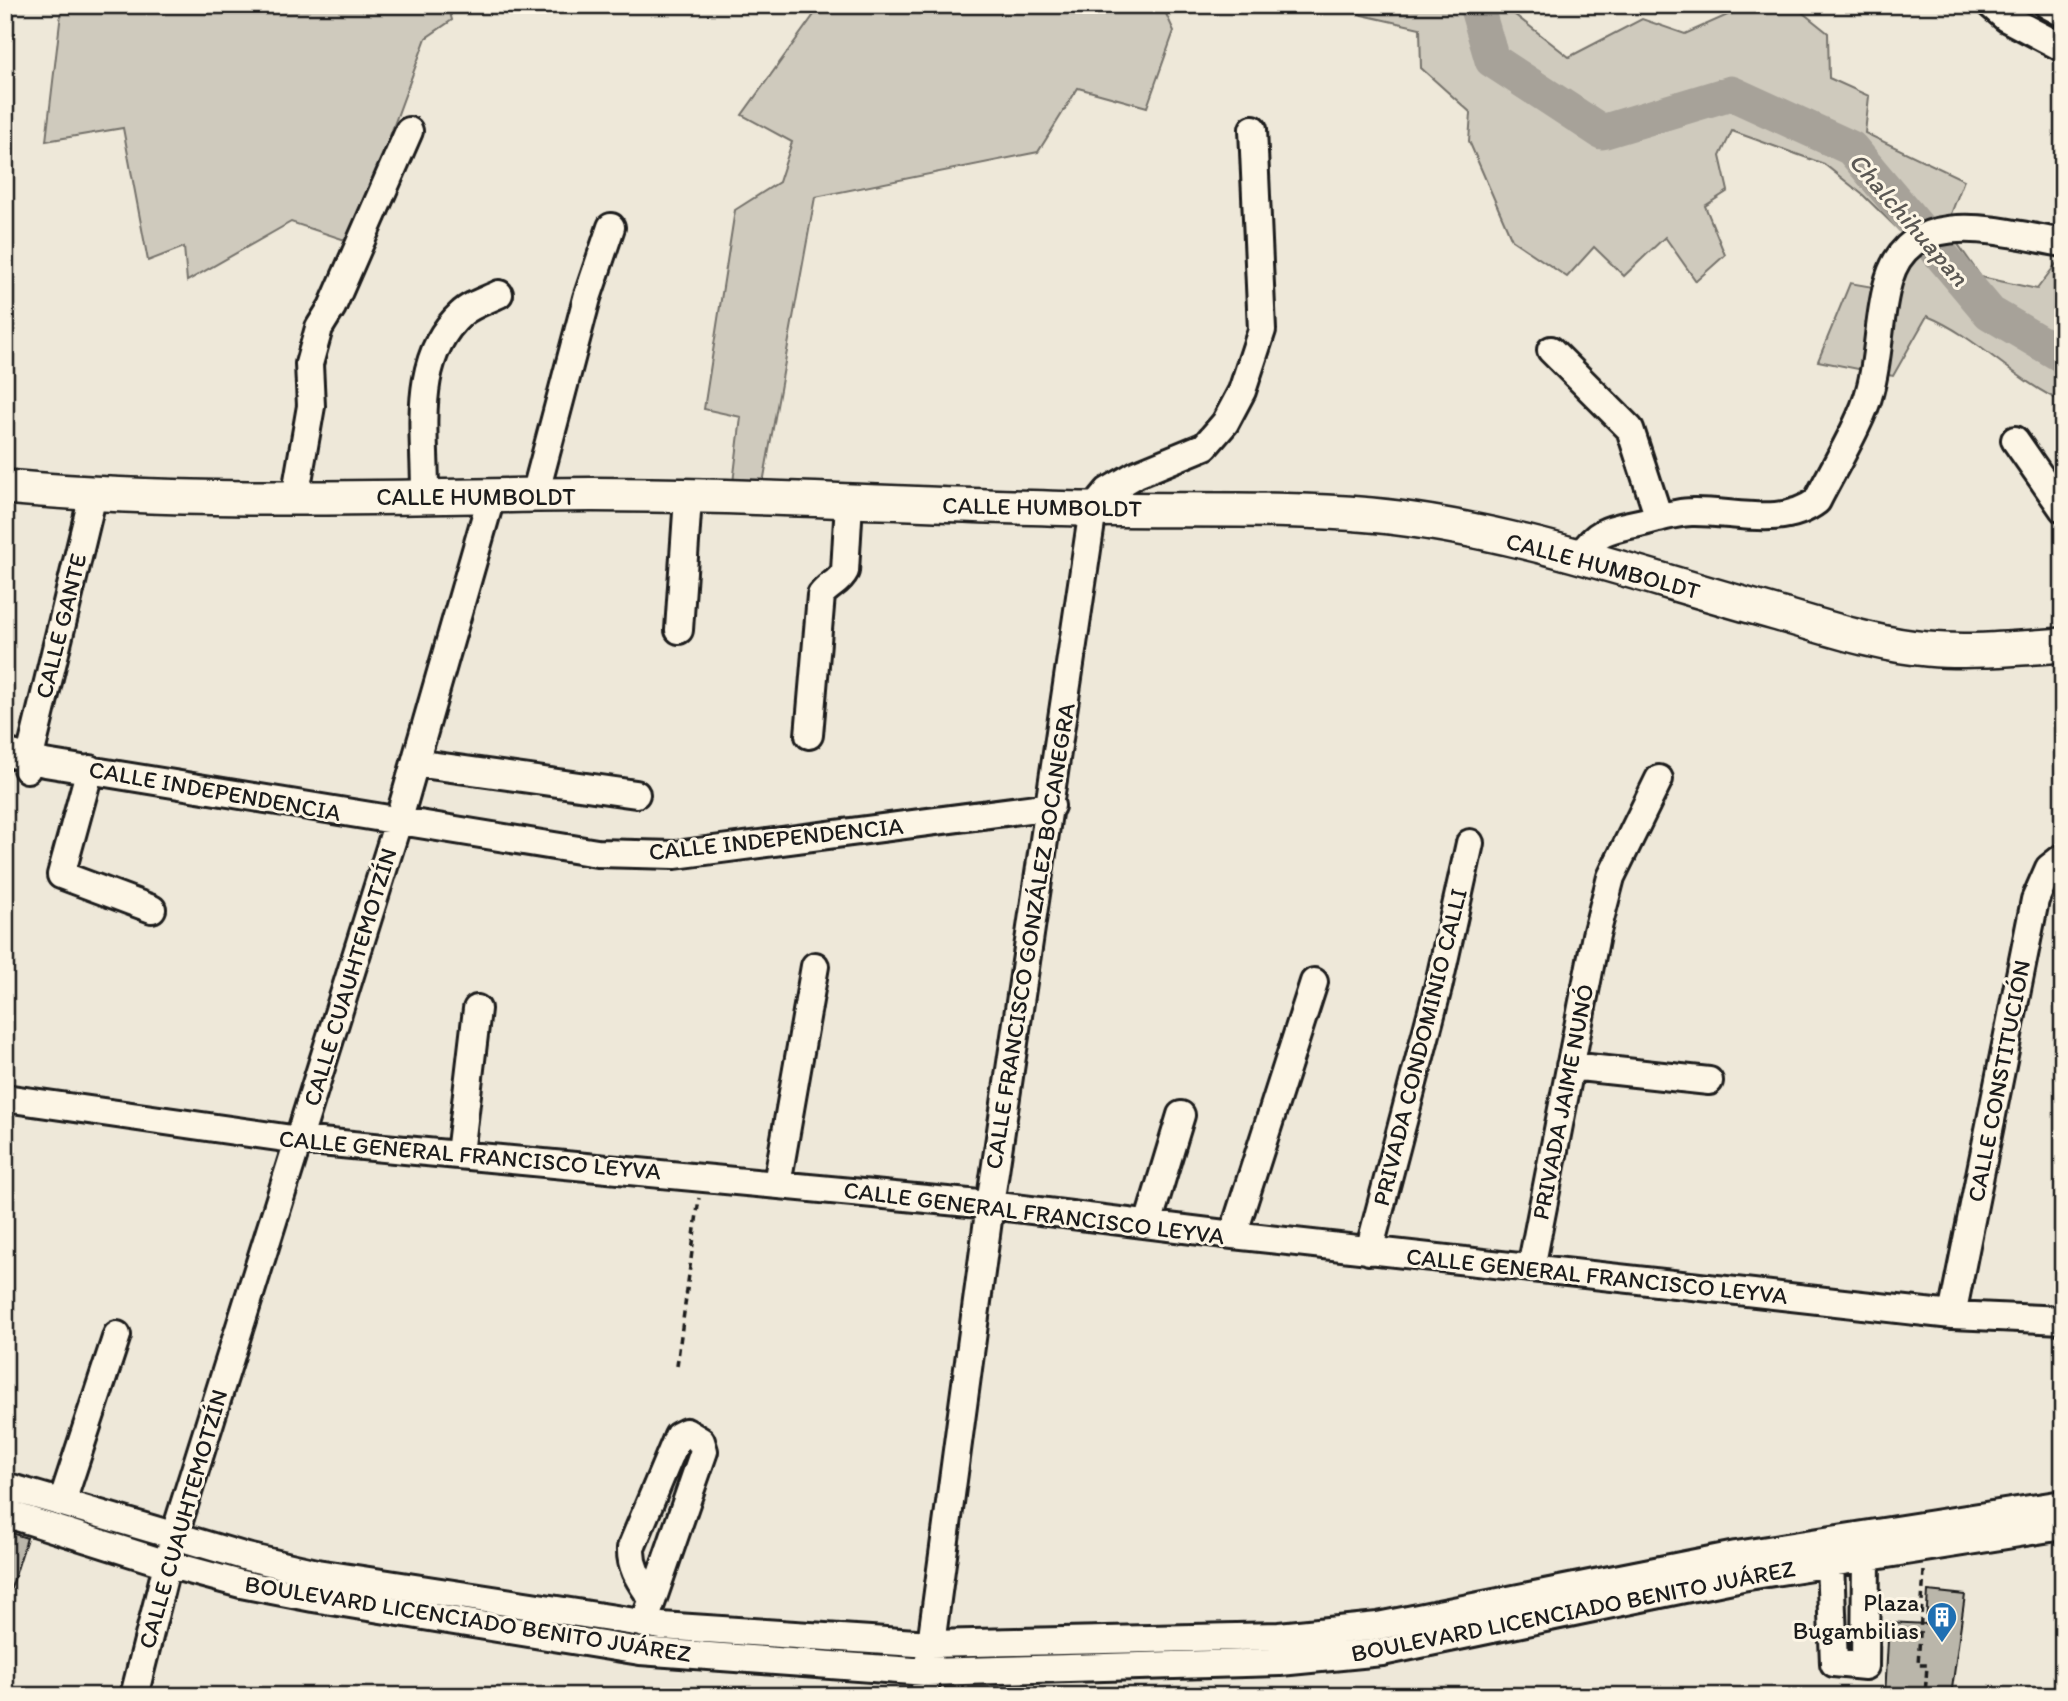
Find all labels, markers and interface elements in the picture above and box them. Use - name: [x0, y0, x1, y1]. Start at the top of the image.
- water label: Chalchihuapan: [1842, 145, 1976, 293]
- street label: CALLE HUMBOLDT: [376, 482, 576, 511]
- street label: CALLE HUMBOLDT: [942, 490, 1143, 523]
- street label: CALLE HUMBOLDT: [1503, 526, 1704, 605]
- street label: CALLE GANTE: [28, 550, 93, 702]
- street label: CALLE FRANCISCO GONZÁLEZ BOCANEGRA: [978, 701, 1081, 1171]
- street label: CALLE INDEPENDENCIA: [87, 754, 343, 827]
- street label: CALLE INDEPENDENCIA: [647, 811, 905, 866]
- street label: CALLE CUAUHTEMOTZÍN: [296, 844, 403, 1109]
- street label: PRIVADA CONDOMINIO CALLI: [1366, 885, 1473, 1209]
- street label: CALLE CONSTITUCIÓN: [1961, 957, 2036, 1204]
- street label: PRIVADA JAIME NUNÓ: [1525, 982, 1600, 1222]
- street label: CALLE GENERAL FRANCISCO LEYVA: [278, 1123, 662, 1186]
- street label: CALLE GENERAL FRANCISCO LEYVA: [842, 1175, 1226, 1250]
- street label: CALLE GENERAL FRANCISCO LEYVA: [1405, 1241, 1789, 1310]
- street label: CALLE CUAUHTEMOTZÍN: [132, 1386, 233, 1652]
- street label: BOULEVARD LICENCIADO BENITO JUÁREZ: [1349, 1553, 1798, 1668]
- street label: BOULEVARD LICENCIADO BENITO JUÁREZ: [243, 1569, 694, 1668]
- place label: Plaza Bugambilias: [1793, 1588, 1919, 1645]
- building icon: Plaza Bugambilias: [1925, 1600, 1959, 1644]

